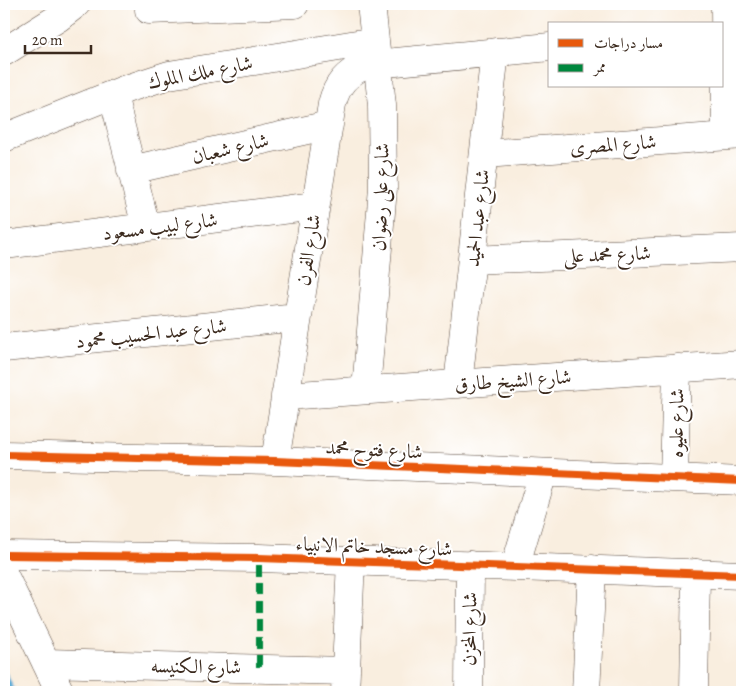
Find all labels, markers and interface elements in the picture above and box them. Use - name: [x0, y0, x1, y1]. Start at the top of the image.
- scale bar: [25, 22, 91, 54]
- legend: [548, 22, 724, 88]
- text: 20 m: [32, 30, 63, 50]
- text: مسار دراجات: [594, 33, 663, 53]
- street label: شارع ملك الملوك: [145, 49, 256, 100]
- text: ممر: [592, 57, 606, 77]
- street label: شارع شعبان: [189, 127, 272, 174]
- street label: شارع المصرى: [569, 128, 657, 165]
- street label: شارع على رضوان: [365, 142, 400, 252]
- street label: شارع عبد الحميد: [459, 168, 500, 269]
- street label: شارع لبيب مسعود: [101, 206, 220, 251]
- street label: شارع الفرن: [289, 212, 331, 289]
- street label: شارع محمد على: [563, 239, 651, 274]
- street label: شارع عبد الحسيب محمود: [74, 312, 228, 359]
- street label: شارع الشيخ طارق: [454, 363, 573, 402]
- street label: شارع عليوه: [662, 388, 695, 458]
- street label: شارع فتوح محمد: [324, 433, 423, 470]
- street label: شارع مسجد خاتم الانبياء: [295, 530, 453, 567]
- street label: شارع المخزن: [455, 592, 488, 666]
- street label: شارع الكنيسه: [150, 652, 242, 685]

